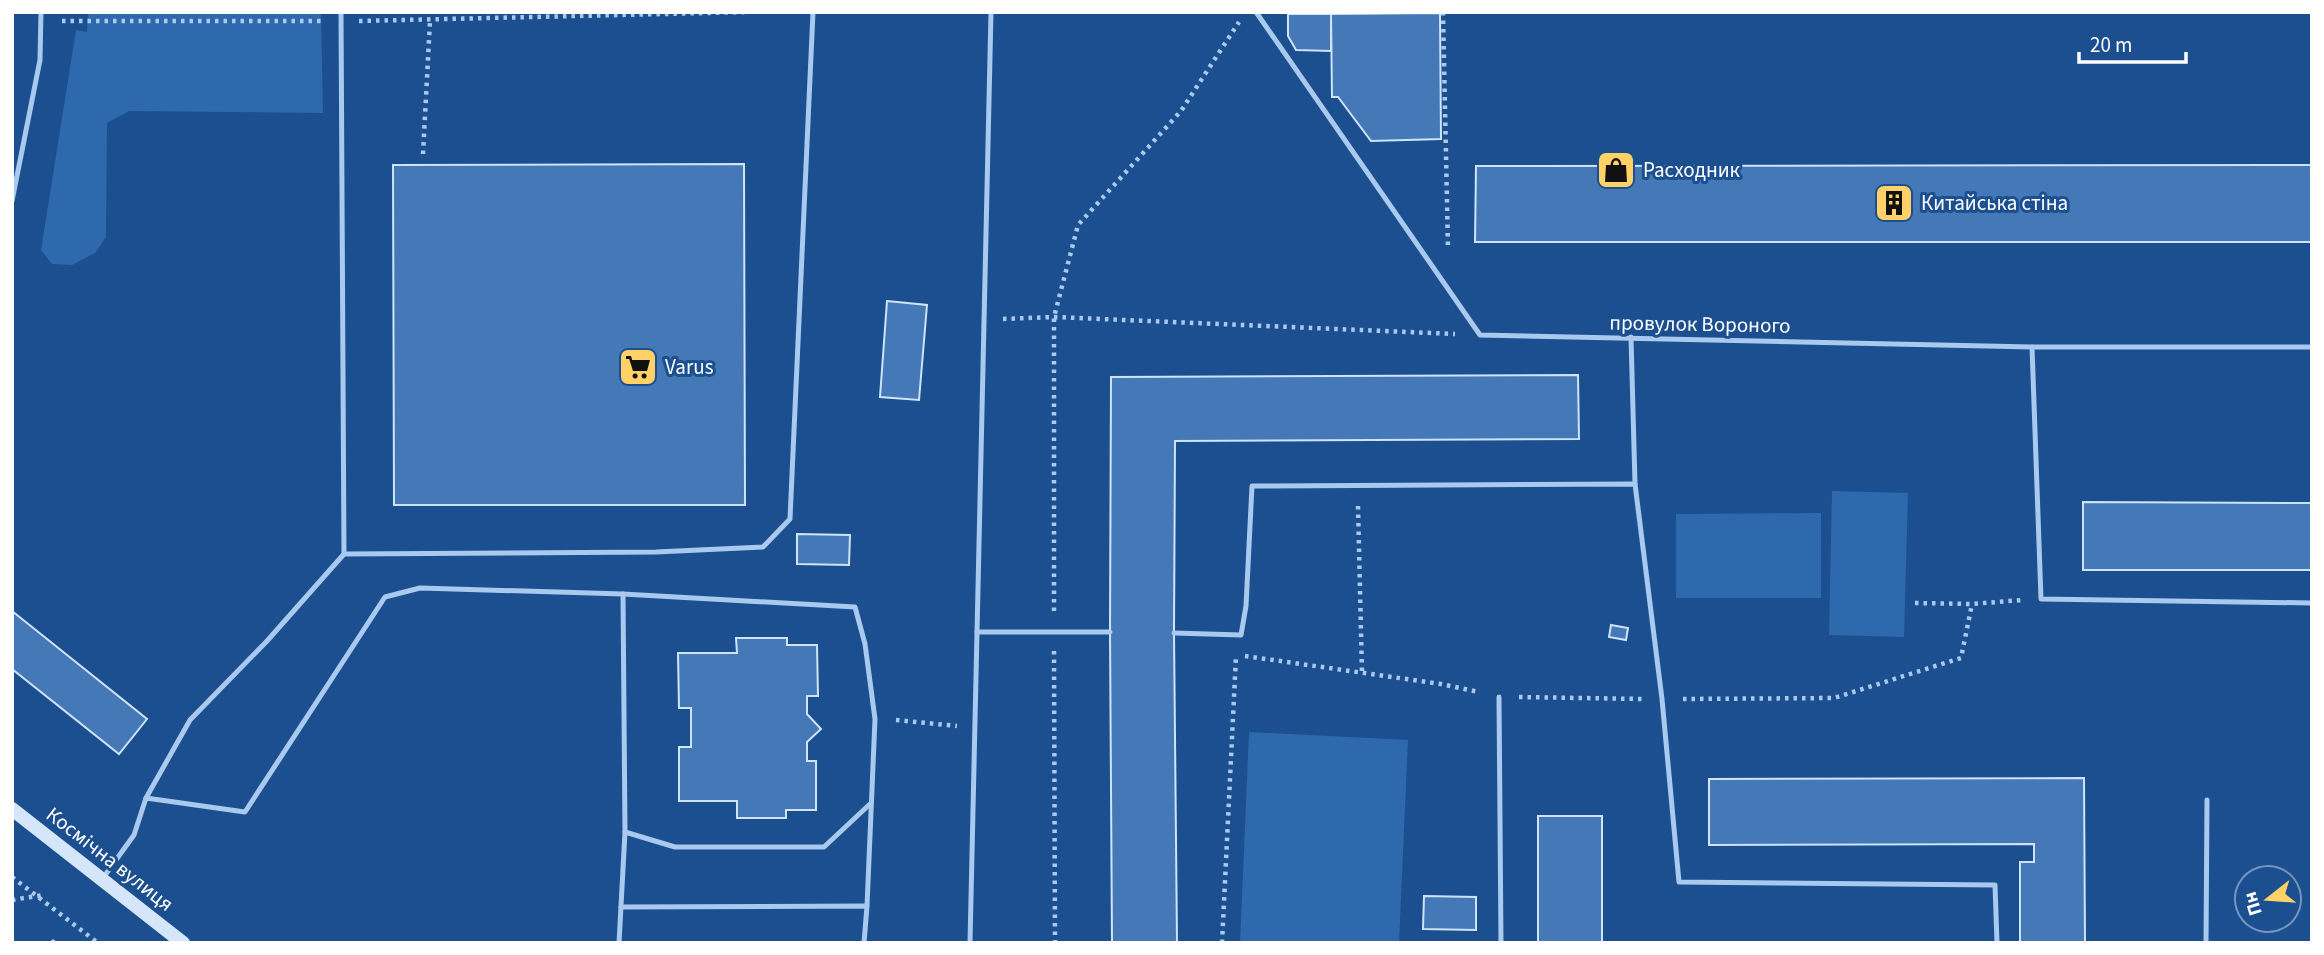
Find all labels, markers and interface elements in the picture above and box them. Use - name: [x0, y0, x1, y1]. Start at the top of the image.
- scale bar: [2079, 21, 2186, 65]
- text: 20 m: [2090, 30, 2132, 60]
- shop icon: Расходник: [1595, 149, 1637, 191]
- place label: Расходник: [1643, 155, 1741, 185]
- building icon: Китайська стіна: [1873, 182, 1915, 224]
- place label: Китайська стіна: [1921, 188, 2068, 218]
- street label: провулок Вороного: [1609, 307, 1791, 341]
- supermarket icon: Varus: [617, 346, 659, 388]
- place label: Varus: [665, 352, 714, 382]
- street label: Космічна вулиця: [40, 800, 180, 918]
- north arrow: [2233, 864, 2303, 934]
- text: Пн: [2237, 888, 2270, 919]

